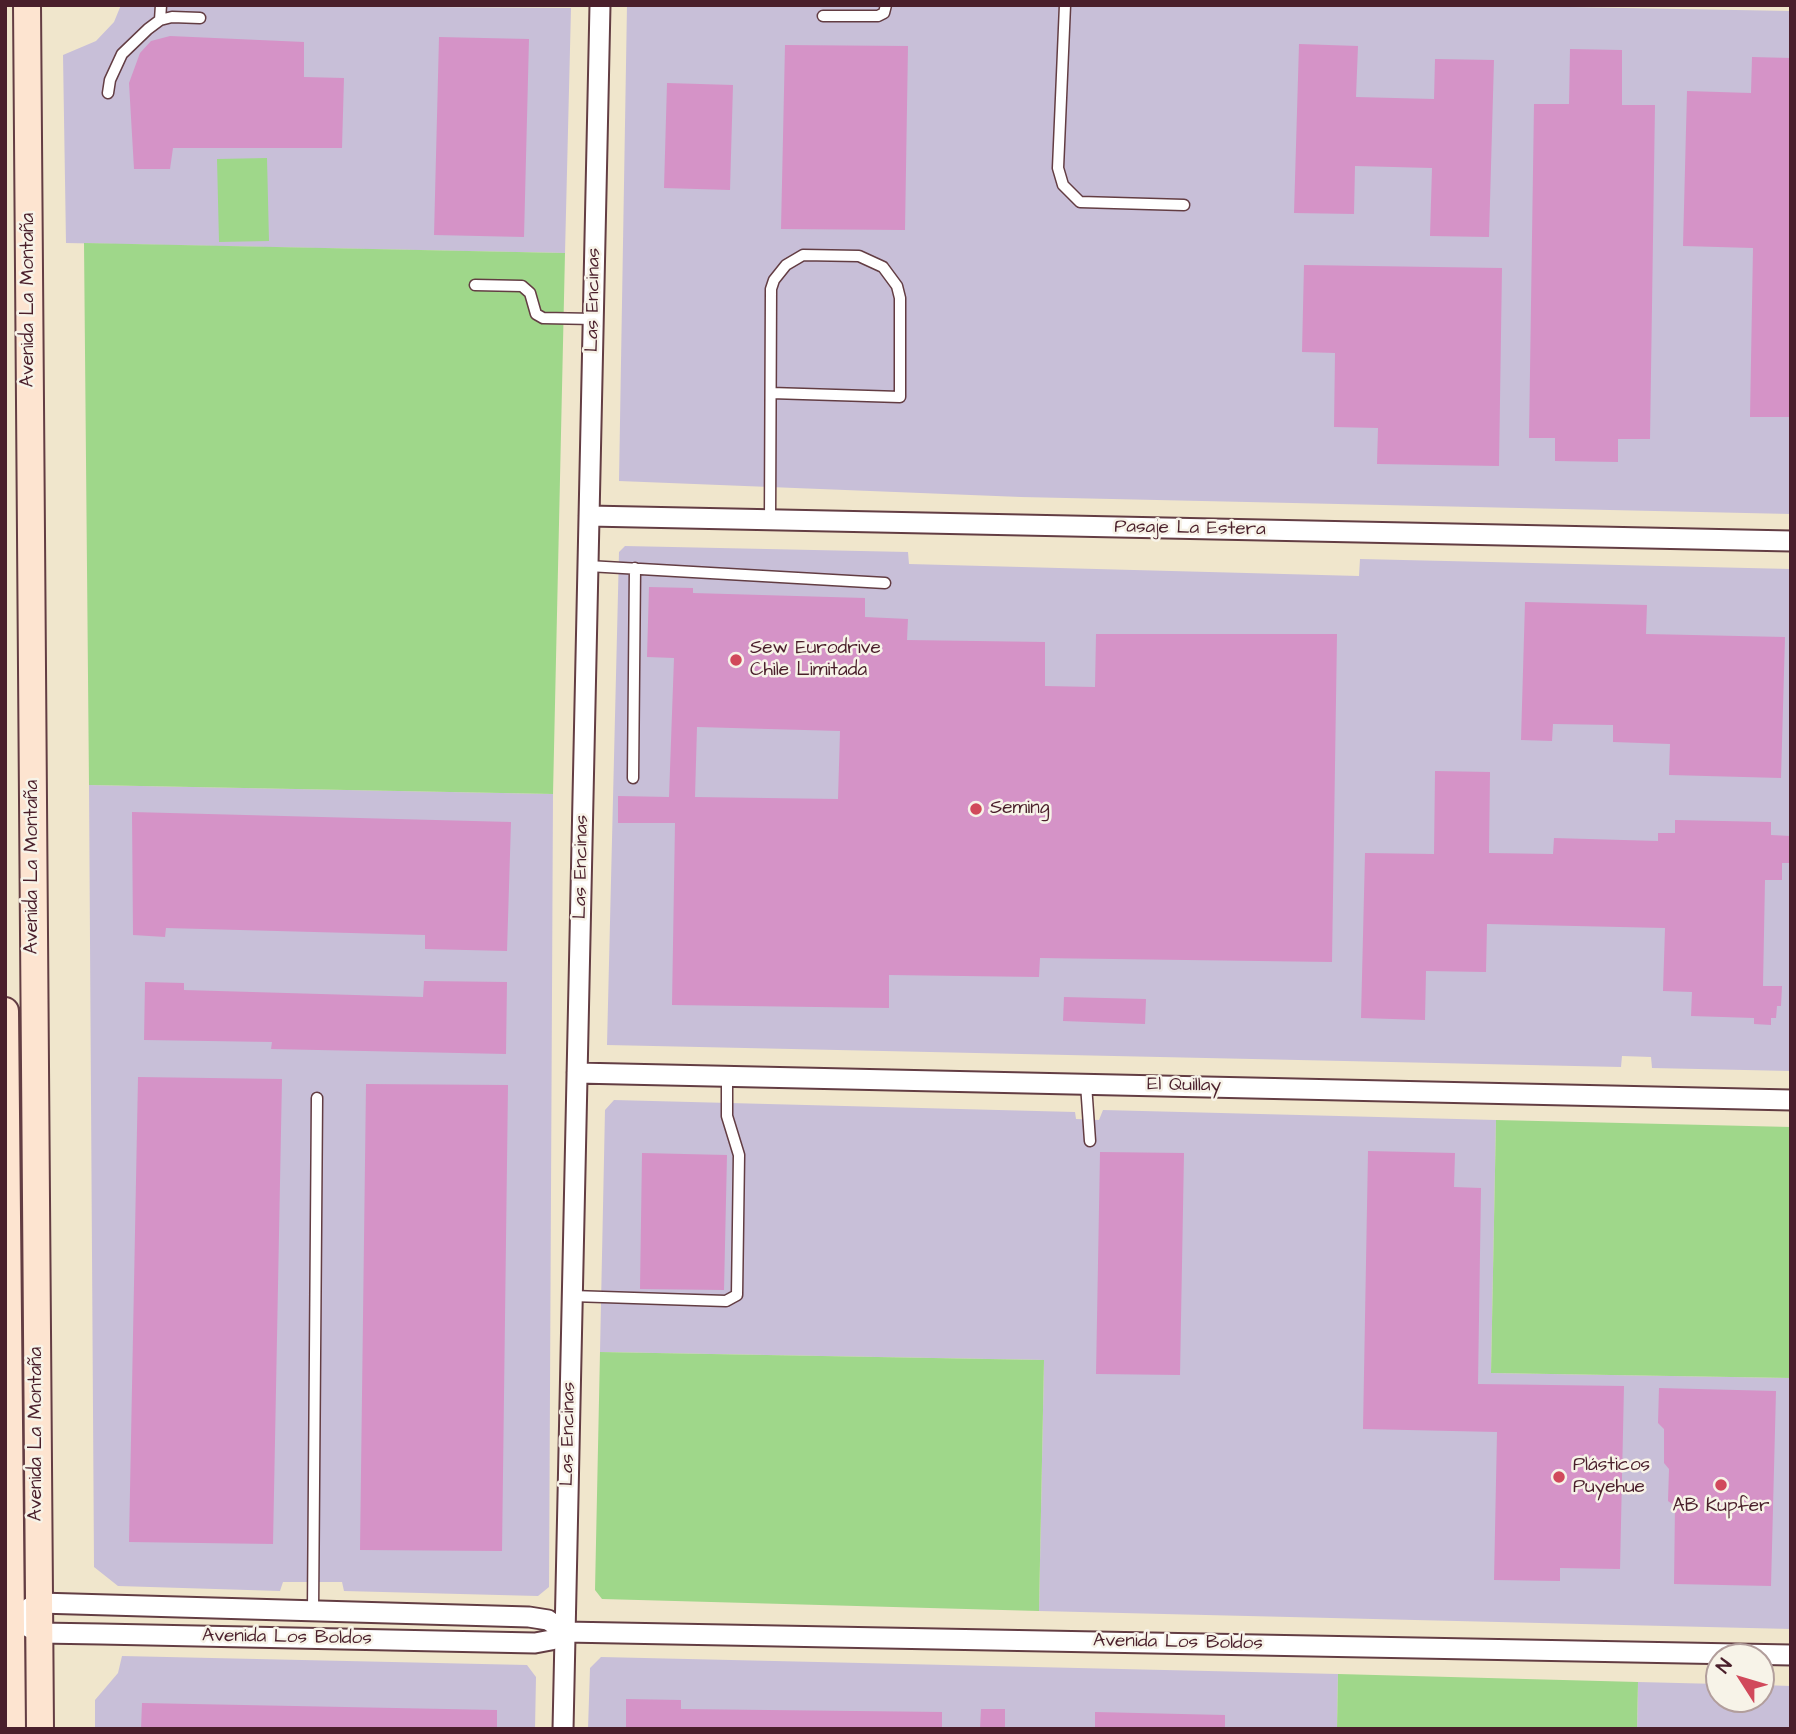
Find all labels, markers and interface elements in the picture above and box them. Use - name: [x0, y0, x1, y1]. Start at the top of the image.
- street label: Avenida La Montaña: [18, 213, 40, 387]
- street label: Las Encinas: [582, 248, 606, 352]
- street label: Pasaje La Estera: [1114, 516, 1266, 542]
- place label: Sew Eurodrive Chile Limitada: [750, 638, 881, 682]
- marker: Sew Eurodrive Chile Limitada: [728, 652, 744, 668]
- street label: Avenida La Montaña: [22, 780, 44, 954]
- place label: Seming: [990, 798, 1049, 820]
- marker: Seming: [968, 801, 984, 817]
- street label: Las Encinas: [570, 815, 594, 919]
- street label: El Quillay: [1147, 1074, 1221, 1098]
- street label: Avenida La Montaña: [26, 1347, 48, 1521]
- street label: Las Encinas: [557, 1382, 581, 1486]
- place label: Plásticos Puyehue: [1573, 1455, 1650, 1499]
- marker: Plásticos Puyehue: [1551, 1469, 1567, 1485]
- marker: AB Kupfer: [1713, 1477, 1729, 1493]
- place label: AB Kupfer: [1672, 1496, 1770, 1518]
- street label: Avenida Los Boldos: [202, 1625, 372, 1651]
- street label: Avenida Los Boldos: [1093, 1630, 1263, 1656]
- north arrow: [1705, 1643, 1775, 1713]
- text: N: [1710, 1653, 1739, 1679]

